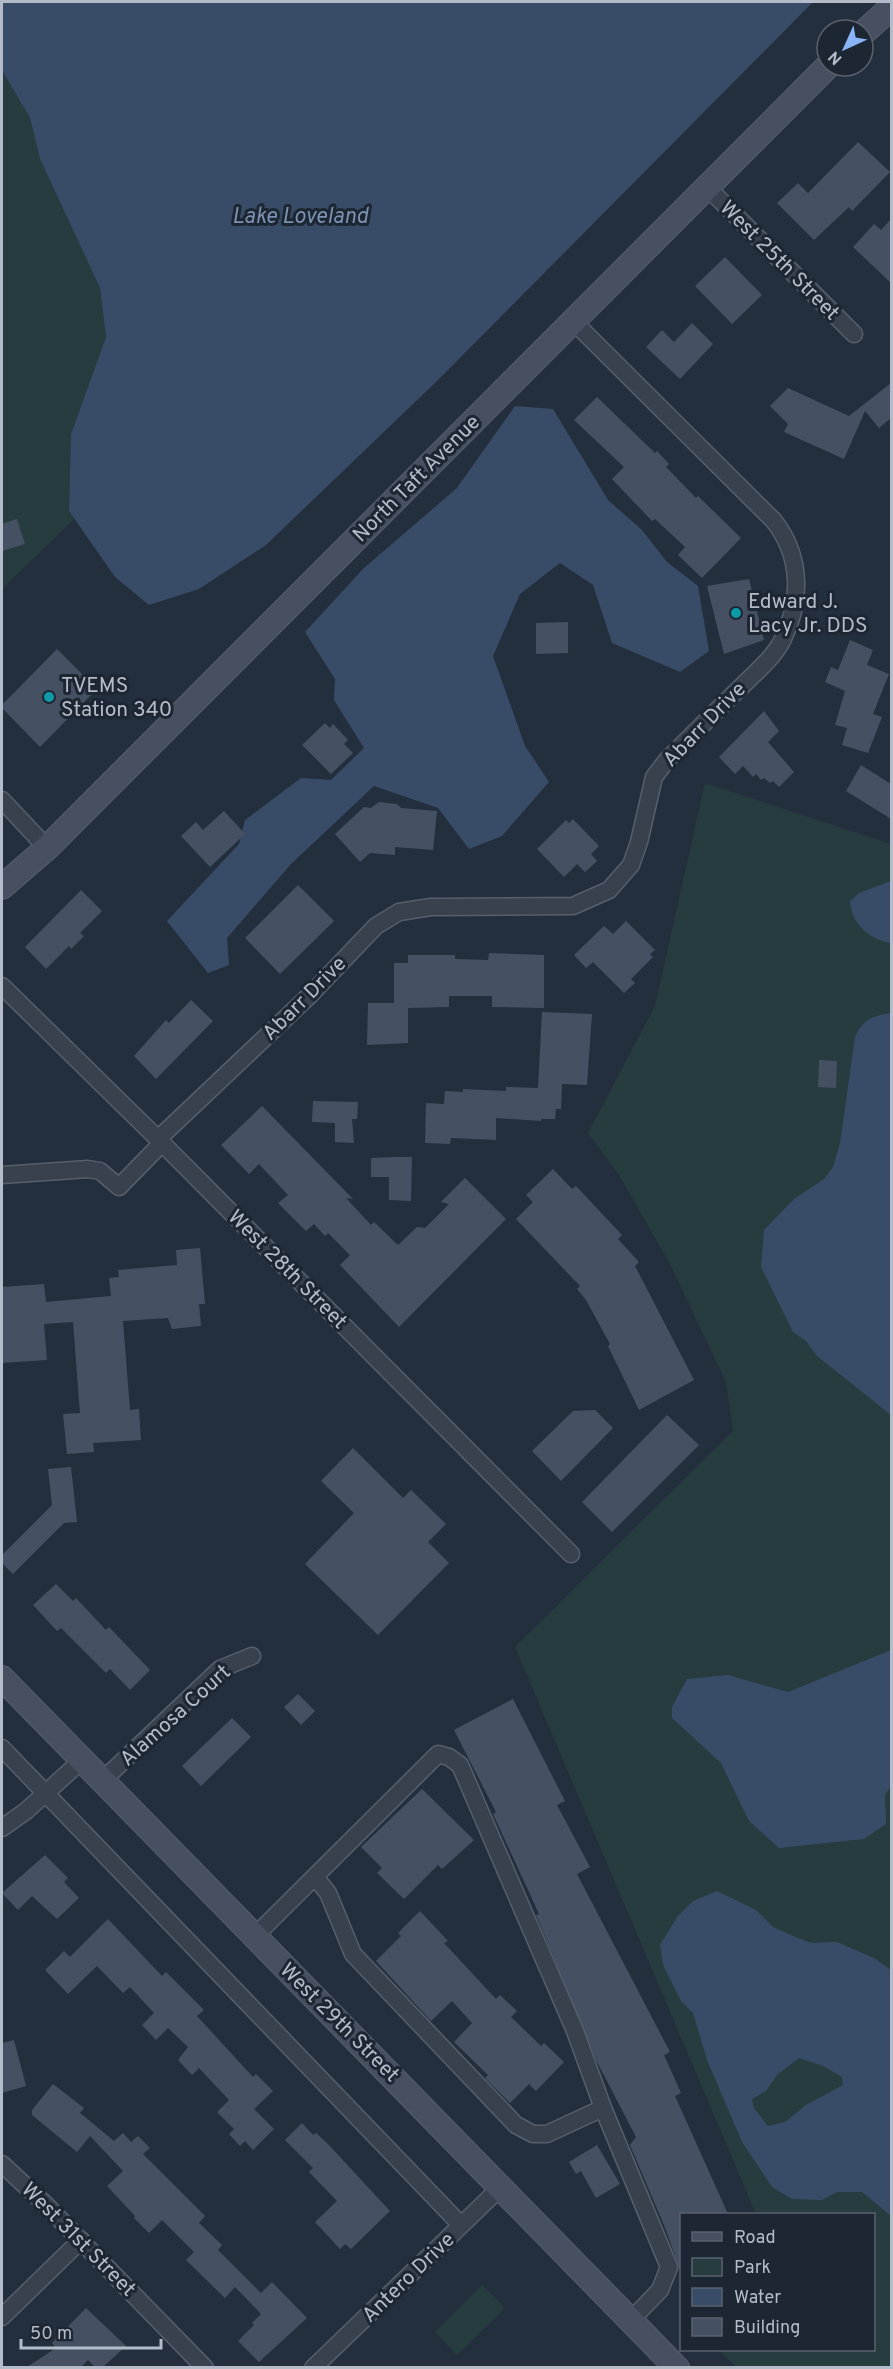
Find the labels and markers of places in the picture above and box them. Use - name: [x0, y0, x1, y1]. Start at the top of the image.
- place label: Edward J. Lacy Jr. DDS: [748, 589, 868, 640]
- marker: Edward J. Lacy Jr. DDS: [729, 606, 743, 620]
- place label: TVEMS Station 340: [61, 673, 172, 724]
- marker: TVEMS Station 340: [42, 690, 56, 704]

